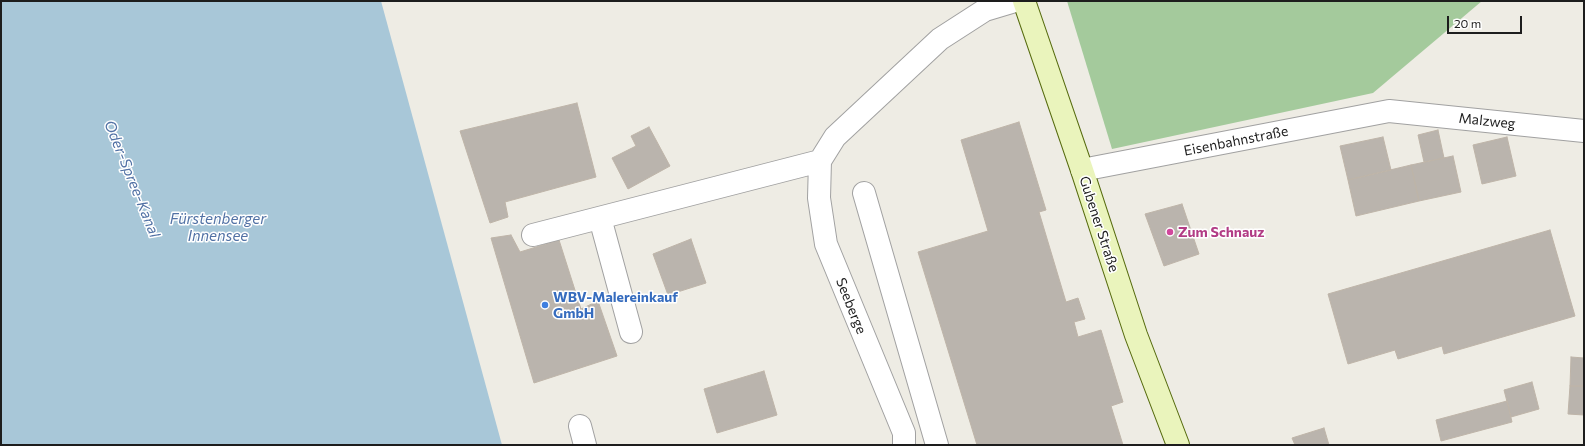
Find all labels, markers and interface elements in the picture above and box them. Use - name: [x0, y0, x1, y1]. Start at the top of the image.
- scale bar: [1449, 8, 1524, 34]
- text: 20 m: [1454, 16, 1481, 30]
- street label: Malzweg: [1458, 110, 1516, 132]
- water label: Oder-Spree-Kanal: [100, 118, 164, 240]
- street label: Eisenbahnstraße: [1182, 123, 1290, 159]
- street label: Gubener Straße: [1076, 174, 1122, 274]
- water label: Fürstenberger Innensee: [170, 210, 266, 245]
- place label: Zum Schnauz: [1178, 224, 1264, 240]
- marker: Zum Schnauz: [1165, 227, 1175, 237]
- street label: Seeberge: [832, 275, 870, 337]
- place label: WBV-Malereinkauf GmbH: [553, 289, 678, 322]
- marker: WBV-Malereinkauf GmbH: [540, 300, 550, 310]

